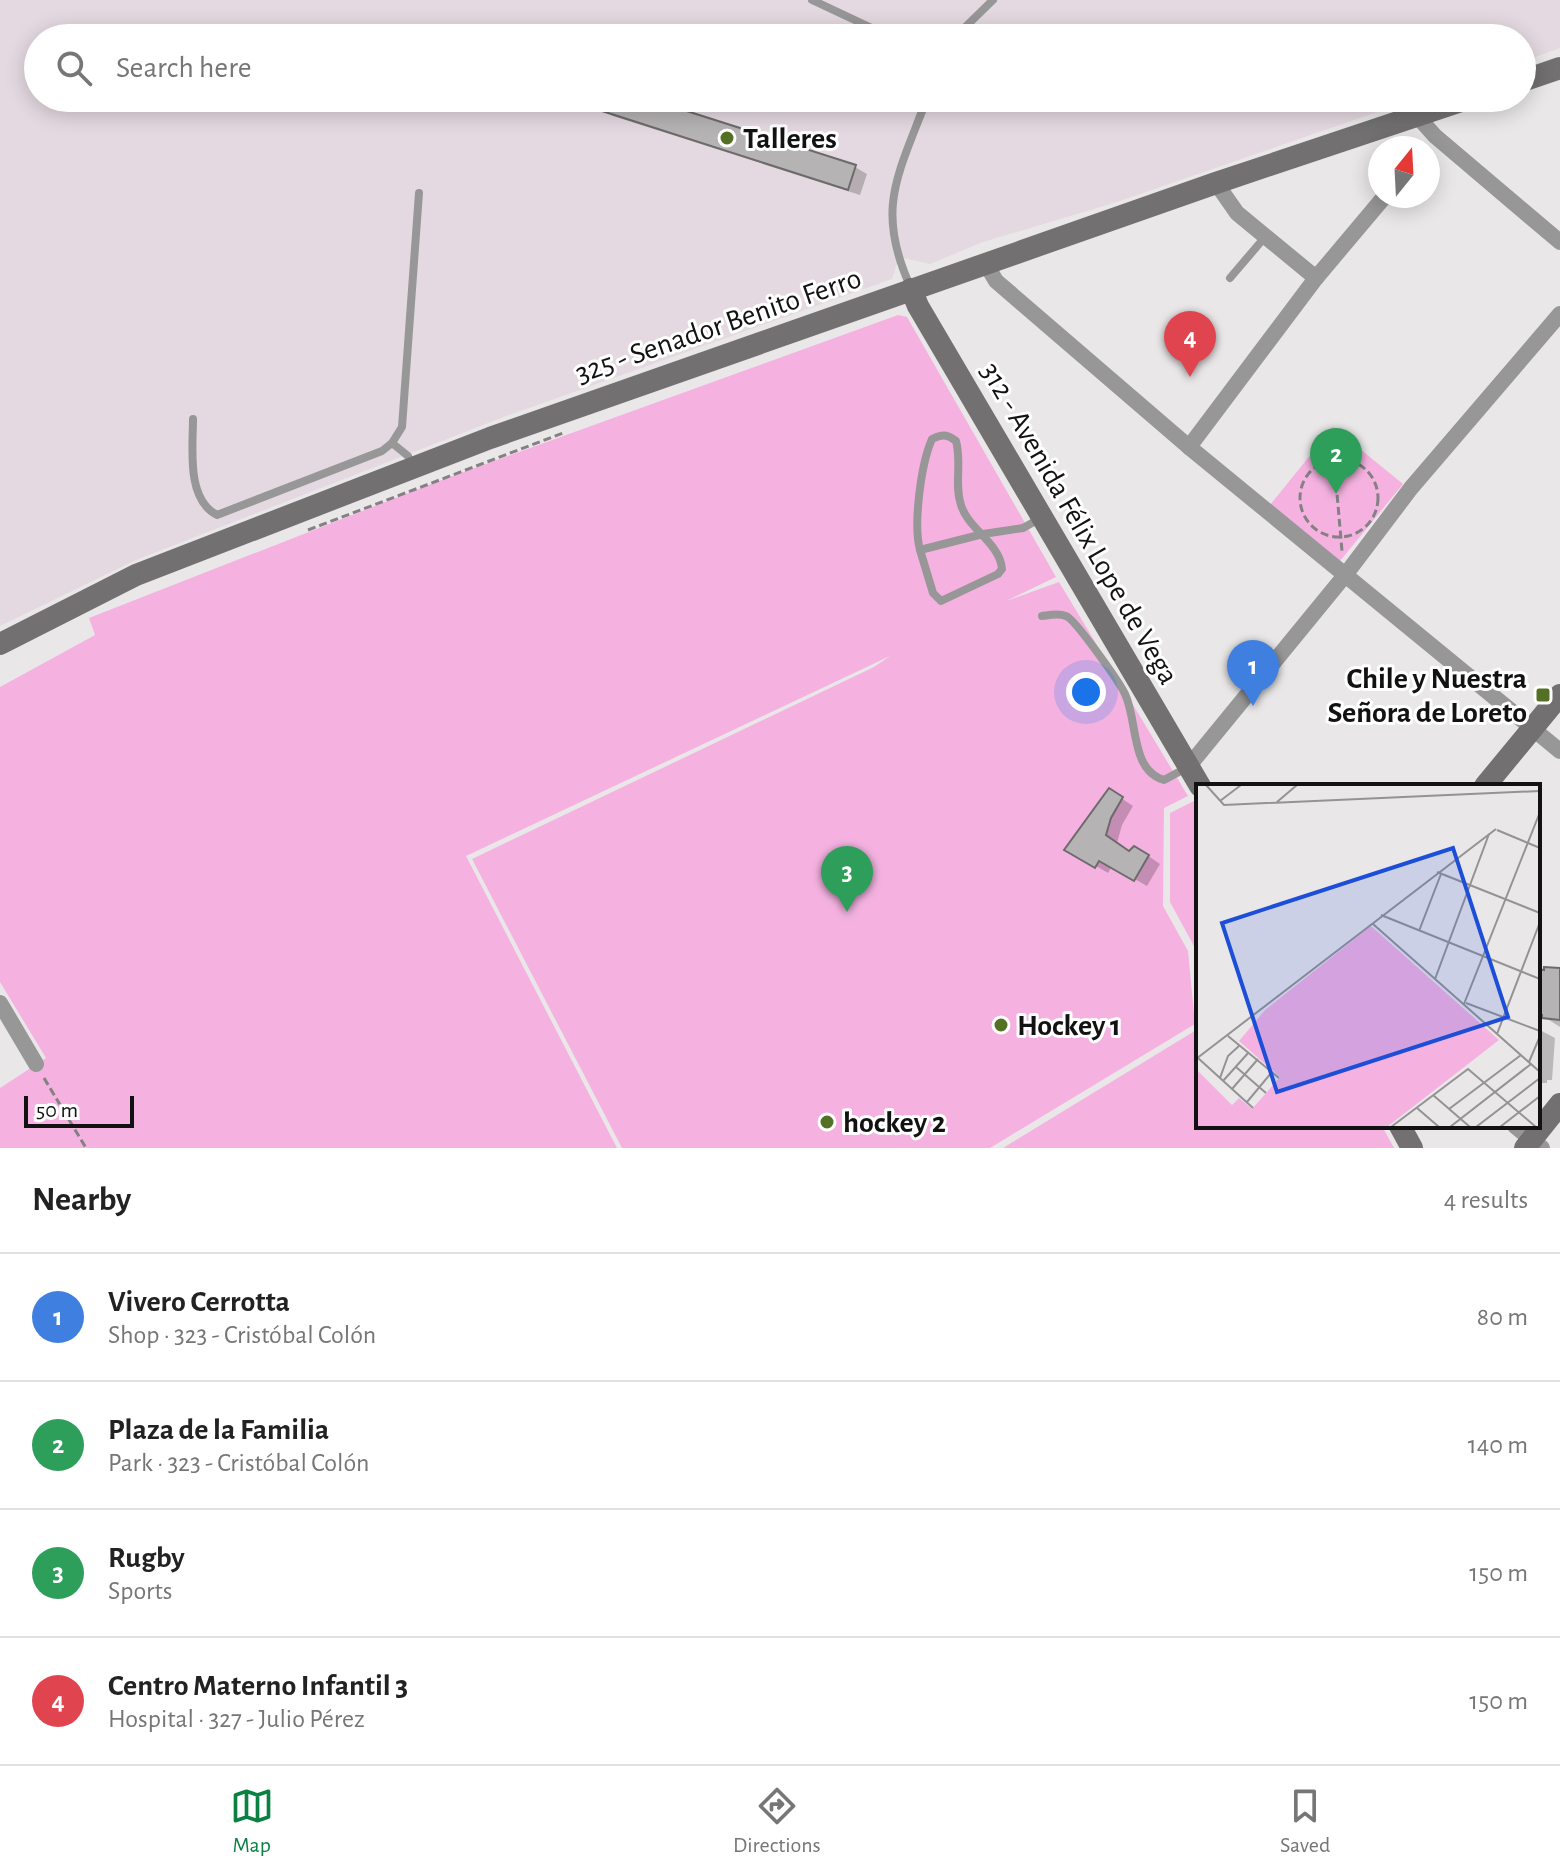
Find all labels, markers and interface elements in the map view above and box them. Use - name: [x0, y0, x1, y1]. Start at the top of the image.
- search box: [24, 24, 1536, 112]
- icon: search: [52, 46, 96, 90]
- text: Search here: [116, 53, 252, 83]
- place label: Talleres: [743, 124, 837, 154]
- marker: Talleres: [718, 129, 736, 147]
- north arrow: [1368, 136, 1440, 208]
- street label: 325 - Senador Benito Ferro: [572, 263, 865, 389]
- pin: 4: [1164, 311, 1216, 377]
- street label: 312 - Avenida Félix Lope de Vega: [975, 357, 1184, 690]
- pin: 2: [1310, 428, 1362, 494]
- pin: 1: [1227, 640, 1279, 706]
- place label: Chile y Nuestra Señora de Loreto: [1328, 664, 1527, 728]
- your location: [1066, 672, 1106, 712]
- marker: Chile y Nuestra Señora de Loreto: [1534, 686, 1552, 704]
- inset map: [1196, 784, 1540, 1128]
- pin: 3: [821, 846, 873, 912]
- place label: Hockey 1: [1017, 1011, 1121, 1041]
- marker: Hockey 1: [992, 1016, 1010, 1034]
- scale bar: [24, 1092, 134, 1128]
- text: 50 m: [36, 1099, 78, 1121]
- place label: hockey 2: [843, 1108, 946, 1138]
- marker: hockey 2: [818, 1113, 836, 1131]
- text: Nearby: [32, 1183, 131, 1217]
- text: 4 results: [1444, 1187, 1528, 1213]
- text: Vivero Cerrotta: [108, 1287, 290, 1317]
- text: 1: [53, 1304, 63, 1330]
- text: 80 m: [1477, 1304, 1528, 1330]
- text: Shop · 323 - Cristóbal Colón: [108, 1322, 376, 1348]
- text: Plaza de la Familia: [108, 1415, 329, 1445]
- text: 2: [52, 1432, 64, 1458]
- text: 140 m: [1468, 1432, 1528, 1458]
- text: Park · 323 - Cristóbal Colón: [108, 1450, 369, 1476]
- text: Rugby: [108, 1543, 185, 1573]
- text: 3: [52, 1560, 64, 1586]
- text: 150 m: [1469, 1560, 1528, 1586]
- text: Sports: [108, 1578, 172, 1604]
- text: Centro Materno Infantil 3: [108, 1671, 408, 1701]
- text: 4: [51, 1688, 65, 1714]
- text: 150 m: [1469, 1688, 1528, 1714]
- text: Hospital · 327 - Julio Pérez: [108, 1706, 365, 1732]
- tab: Map: [230, 1784, 274, 1858]
- tab: Directions: [733, 1784, 821, 1858]
- tab: Saved: [1280, 1784, 1330, 1858]

